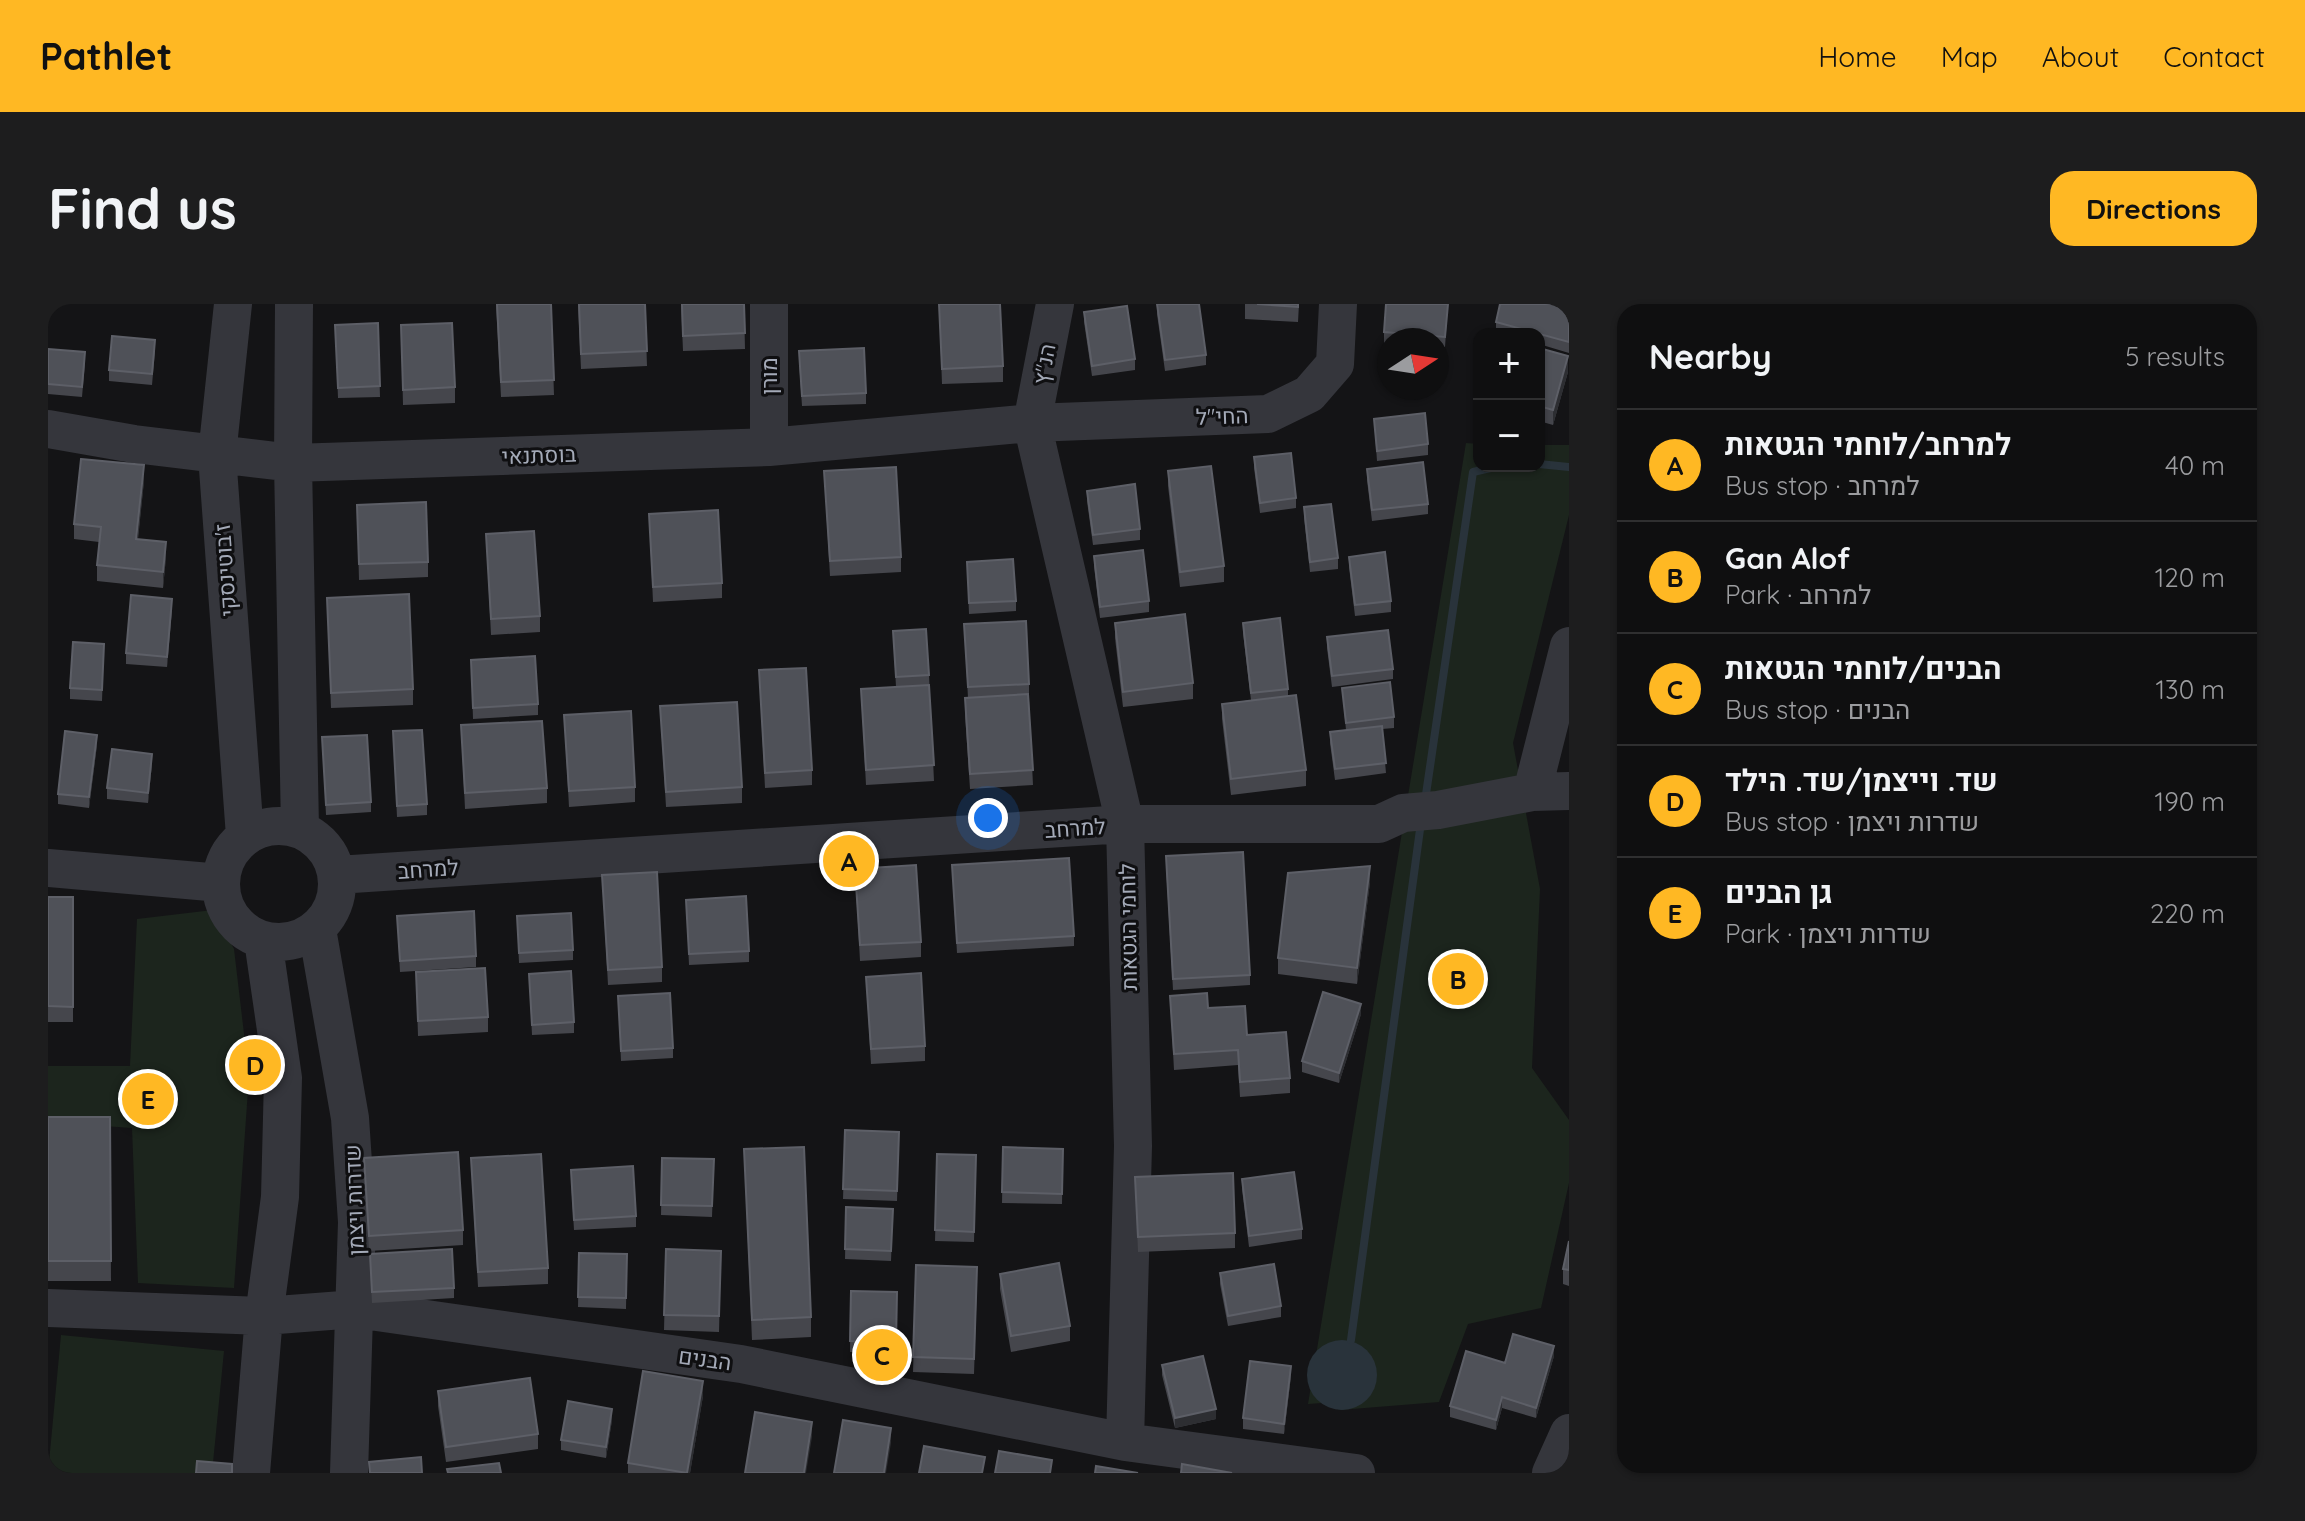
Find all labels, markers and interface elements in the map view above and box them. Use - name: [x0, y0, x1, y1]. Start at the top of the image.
- text: Pathlet: [40, 32, 172, 80]
- text: Home: [1818, 39, 1897, 74]
- text: Map: [1941, 39, 1998, 74]
- text: About: [2042, 39, 2119, 74]
- text: Contact: [2163, 39, 2265, 74]
- button: Directions: [2050, 171, 2257, 246]
- text: Find us: [48, 173, 237, 243]
- north arrow: [1377, 328, 1449, 400]
- map controls: [1473, 328, 1545, 472]
- button: +: [1473, 328, 1545, 400]
- text: Nearby: [1649, 335, 1772, 378]
- text: 5 results: [2125, 340, 2225, 373]
- street label: הנ"ץ: [1026, 341, 1062, 387]
- street label: מורן: [755, 357, 783, 395]
- button: −: [1473, 400, 1545, 472]
- street label: החי"ל: [1195, 401, 1249, 431]
- text: למרחב/לוחמי הגטאות: [1725, 425, 2011, 463]
- street label: בוסתנאי: [501, 440, 577, 470]
- text: A: [1667, 449, 1683, 482]
- text: 40 m: [2165, 449, 2225, 482]
- text: Bus stop · למרחב: [1725, 469, 1920, 502]
- street label: ז'בוטינסקי: [208, 523, 242, 617]
- text: Gan Alof: [1725, 539, 1850, 577]
- text: B: [1666, 561, 1684, 594]
- text: 120 m: [2155, 561, 2225, 594]
- text: Park · למרחב: [1725, 578, 1871, 611]
- text: הבנים/לוחמי הגטאות: [1725, 649, 2002, 687]
- text: C: [1667, 673, 1683, 706]
- text: 130 m: [2155, 673, 2225, 706]
- text: Bus stop · הבנים: [1725, 693, 1910, 726]
- text: שד. וייצמן/שד. הילד: [1725, 761, 1998, 799]
- text: D: [1666, 785, 1684, 818]
- text: 190 m: [2155, 785, 2225, 818]
- your location: [968, 798, 1008, 838]
- text: Bus stop · שדרות ויצמן: [1725, 805, 1979, 838]
- street label: למרחב: [1044, 812, 1106, 844]
- pin: A: [823, 831, 875, 891]
- street label: למרחב: [397, 853, 459, 885]
- street label: לוחמי הגטאות: [1113, 863, 1143, 991]
- text: גן הבנים: [1725, 873, 1833, 911]
- text: E: [1668, 897, 1682, 930]
- text: 220 m: [2150, 897, 2225, 930]
- text: Park · שדרות ויצמן: [1725, 917, 1931, 950]
- pin: B: [1432, 949, 1484, 1009]
- pin: D: [229, 1035, 281, 1095]
- pin: E: [122, 1069, 174, 1129]
- street label: שדרות ויצמן: [338, 1144, 370, 1256]
- pin: C: [856, 1325, 908, 1385]
- street label: הבנים: [677, 1341, 733, 1377]

